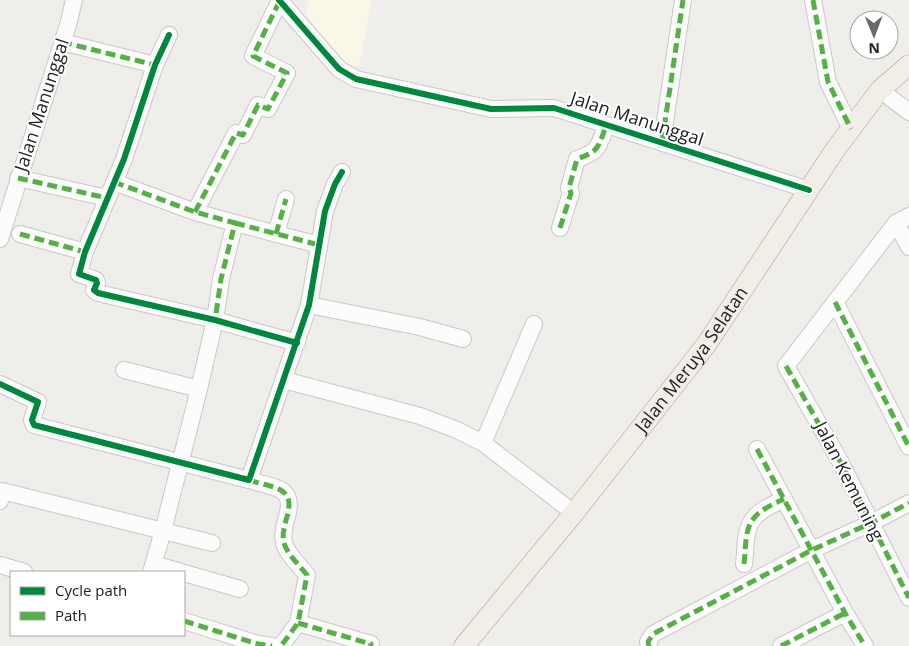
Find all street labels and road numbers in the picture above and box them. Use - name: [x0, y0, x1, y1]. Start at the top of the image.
- street label: Jalan Manunggal: [8, 35, 74, 176]
- street label: Jalan Manunggal: [566, 85, 707, 151]
- street label: Jalan Meruya Selatan: [628, 281, 752, 438]
- street label: Jalan Kemuning: [809, 415, 890, 544]

